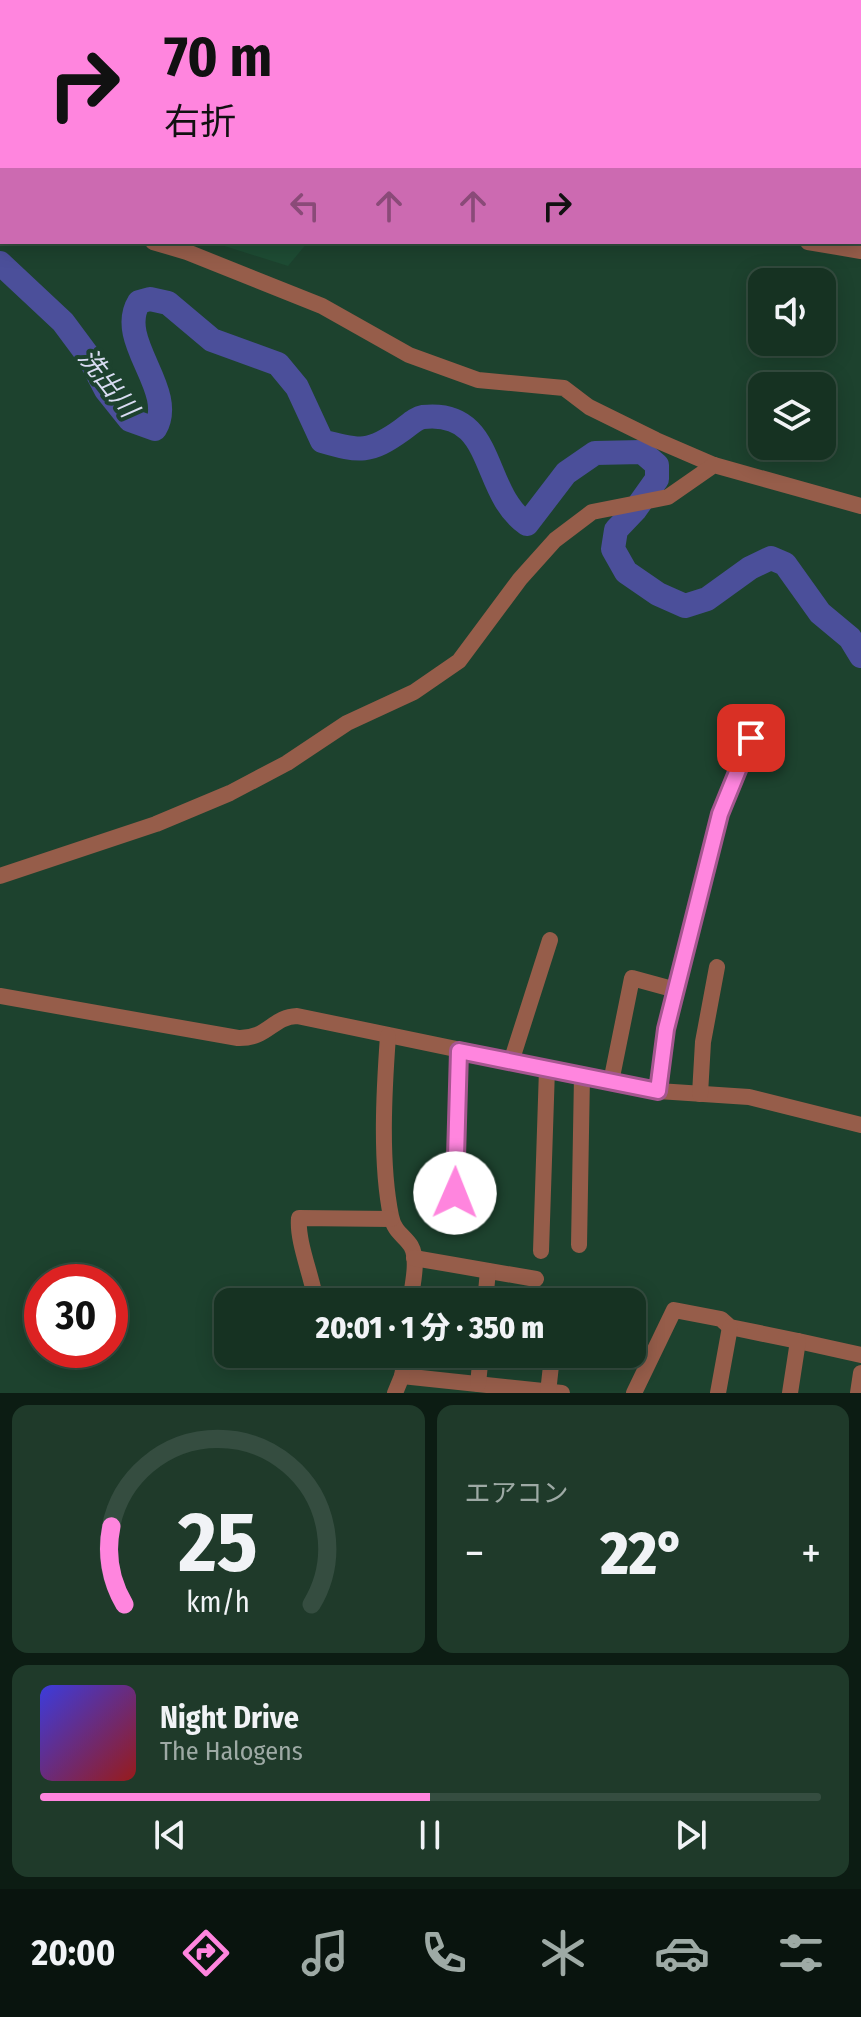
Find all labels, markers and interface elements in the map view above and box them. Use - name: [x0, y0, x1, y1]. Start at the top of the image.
- text: 70 m: [164, 24, 272, 91]
- icon: right: [32, 32, 136, 136]
- text: 右折: [164, 100, 236, 144]
- icon: left: [283, 184, 327, 228]
- icon: ahead: [367, 184, 411, 228]
- icon: ahead: [451, 184, 495, 228]
- icon: right: [535, 184, 579, 228]
- map controls: [748, 268, 836, 460]
- button: sound: [748, 268, 836, 356]
- water label: 洗出川: [72, 343, 146, 426]
- button: layers: [748, 372, 836, 460]
- pin: [717, 704, 785, 772]
- icon: arrive: [729, 716, 773, 760]
- position arrow: [413, 1151, 497, 1235]
- speed limit sign: 30: [24, 1264, 128, 1368]
- text: 20:01 · 1 分 · 350 m: [316, 1310, 544, 1346]
- text: エアコン: [465, 1478, 569, 1509]
- text: 25: [178, 1493, 258, 1593]
- text: 22°: [600, 1518, 685, 1590]
- text: −: [465, 1527, 484, 1580]
- text: +: [801, 1527, 821, 1580]
- text: km/h: [186, 1585, 250, 1620]
- text: Night Drive: [160, 1700, 299, 1736]
- text: The Halogens: [160, 1736, 303, 1767]
- icon: previous: [148, 1813, 192, 1857]
- icon: pause: [408, 1813, 452, 1857]
- icon: next: [669, 1813, 713, 1857]
- icon: directions: [178, 1925, 234, 1981]
- icon: music: [297, 1925, 353, 1981]
- icon: phone: [416, 1925, 472, 1981]
- icon: climate: [535, 1925, 591, 1981]
- icon: car: [654, 1925, 710, 1981]
- icon: filters: [773, 1925, 829, 1981]
- text: 20:00: [32, 1931, 115, 1975]

